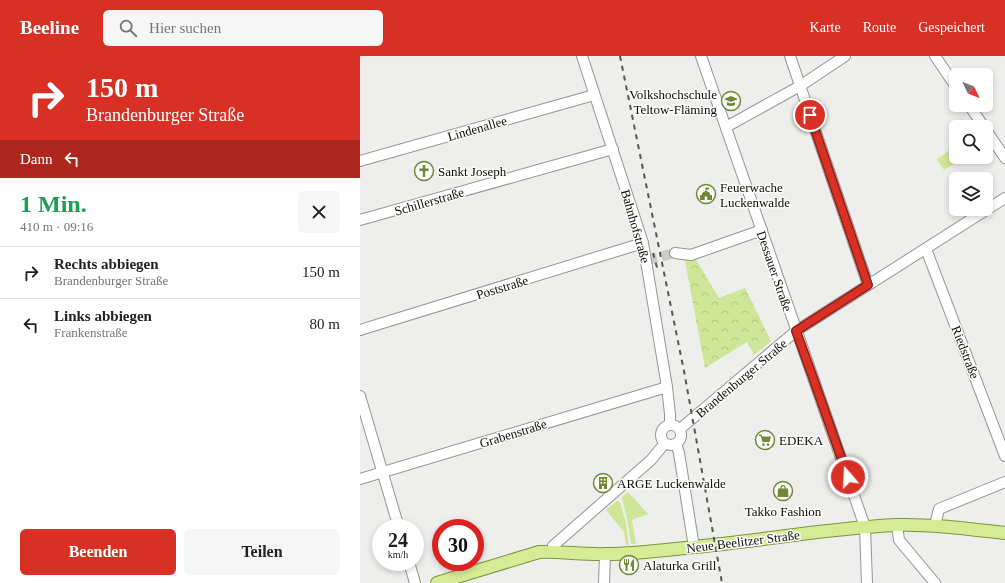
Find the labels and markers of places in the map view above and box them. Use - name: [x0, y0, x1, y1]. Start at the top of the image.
- place label: Volkshochschule Teltow-Fläming: [629, 87, 717, 117]
- school or university icon: Volkshochschule Teltow-Fläming: [720, 90, 742, 112]
- pin: [793, 98, 827, 132]
- church icon: Sankt Joseph: [413, 160, 435, 182]
- place label: Sankt Joseph: [438, 164, 507, 179]
- place label: Feuerwache Luckenwalde: [720, 180, 790, 210]
- public building icon: Feuerwache Luckenwalde: [695, 183, 717, 205]
- supermarket icon: EDEKA: [754, 429, 776, 451]
- place label: EDEKA: [779, 433, 824, 448]
- building icon: ARGE Luckenwalde: [592, 472, 614, 494]
- place label: ARGE Luckenwalde: [617, 476, 726, 491]
- shop icon: Takko Fashion: [772, 480, 794, 502]
- place label: Takko Fashion: [745, 504, 822, 519]
- restaurant icon: Alaturka Grill: [618, 554, 640, 576]
- place label: Alaturka Grill: [643, 558, 717, 573]

